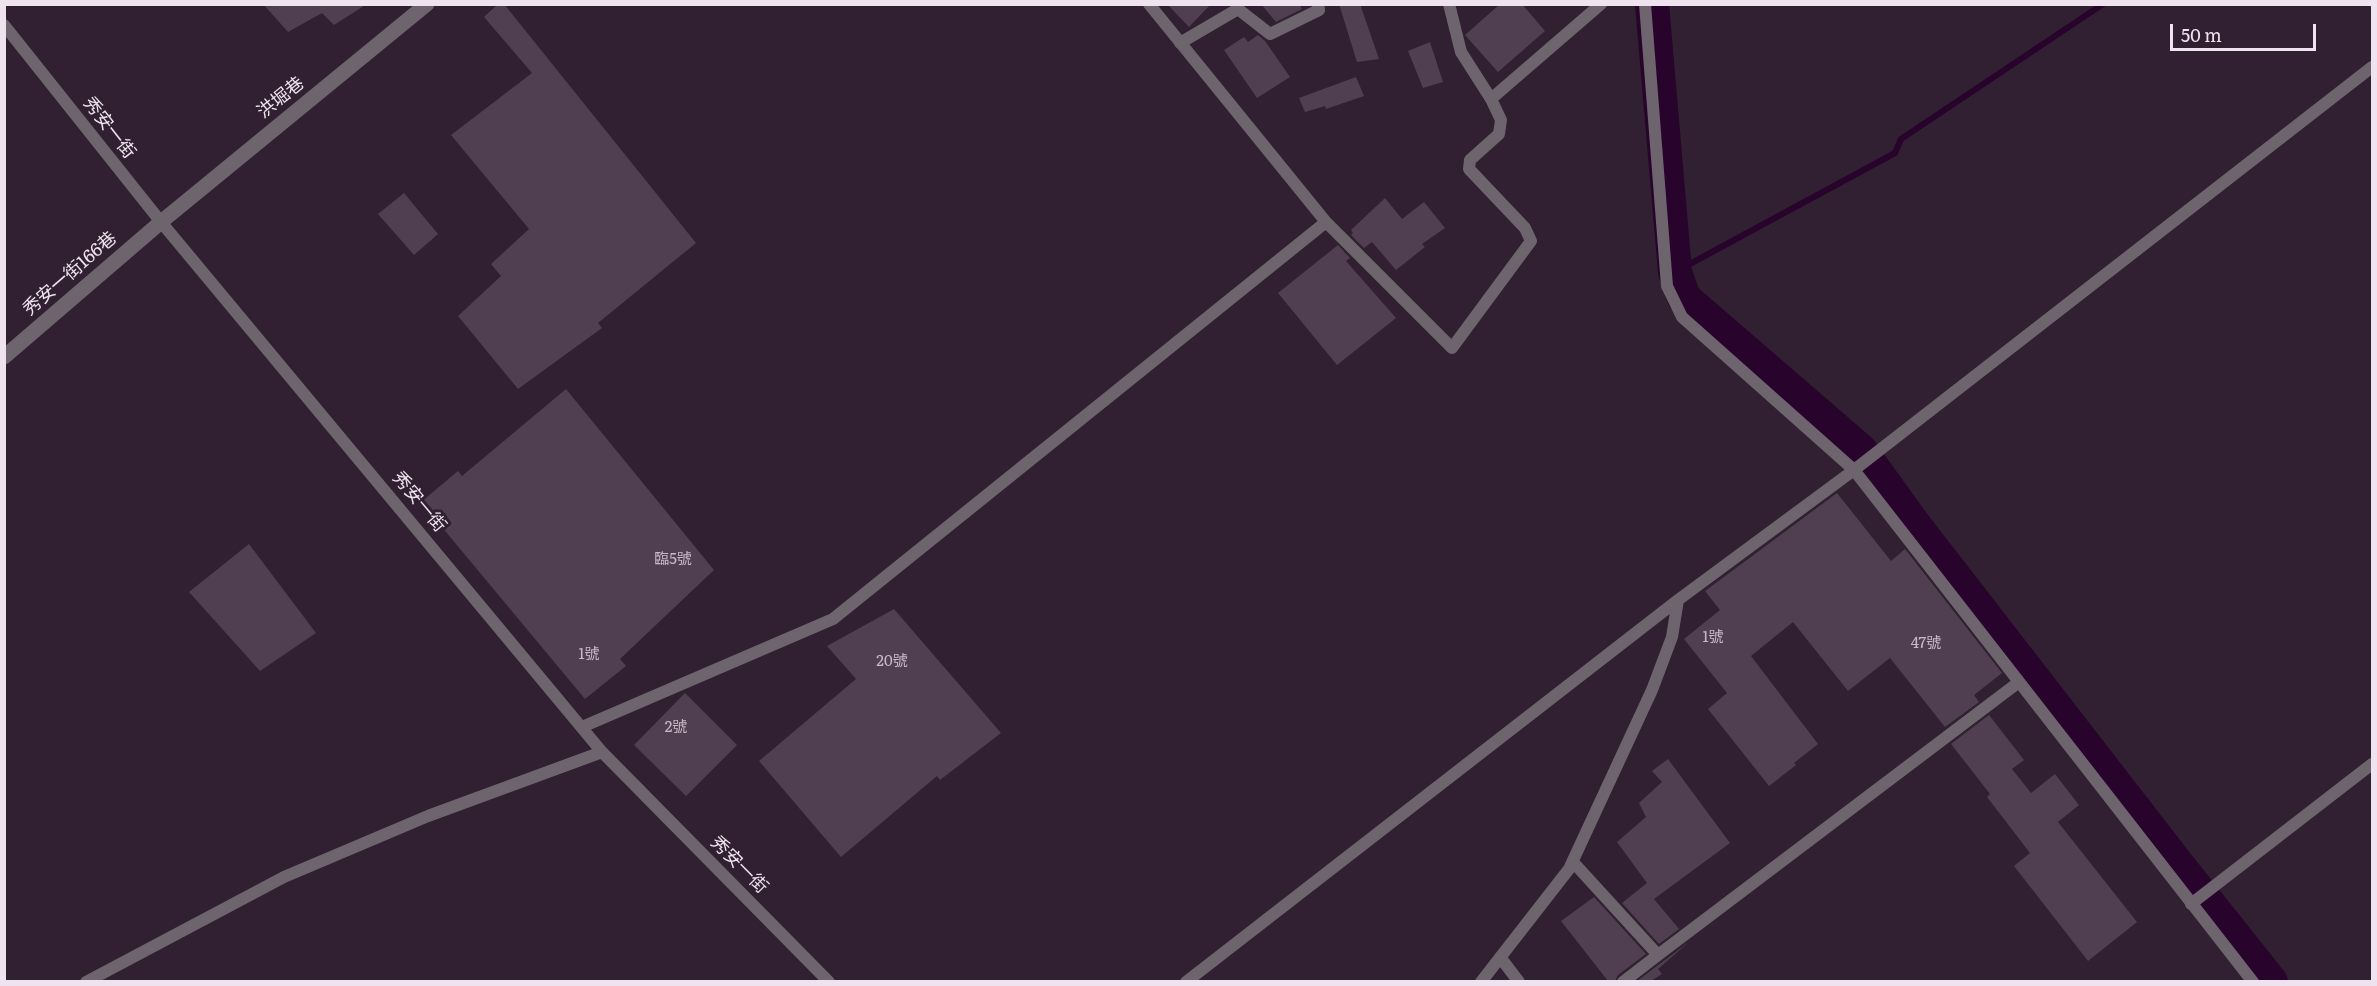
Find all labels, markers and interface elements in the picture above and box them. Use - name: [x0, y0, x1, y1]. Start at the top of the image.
- scale bar: [2173, 12, 2318, 50]
- text: 50 m: [2181, 21, 2222, 48]
- street label: 洪堀巷: [253, 73, 309, 123]
- street label: 秀安一街: [78, 93, 140, 163]
- street label: 秀安一街166巷: [19, 228, 121, 320]
- street label: 秀安一街: [388, 467, 450, 537]
- house number: 臨5號: [654, 551, 692, 569]
- house number: 1號: [1702, 629, 1724, 647]
- house number: 47號: [1911, 635, 1941, 653]
- house number: 1號: [578, 646, 600, 664]
- house number: 20號: [876, 653, 908, 671]
- house number: 2號: [665, 719, 687, 737]
- street label: 秀安一街: [706, 832, 772, 898]

